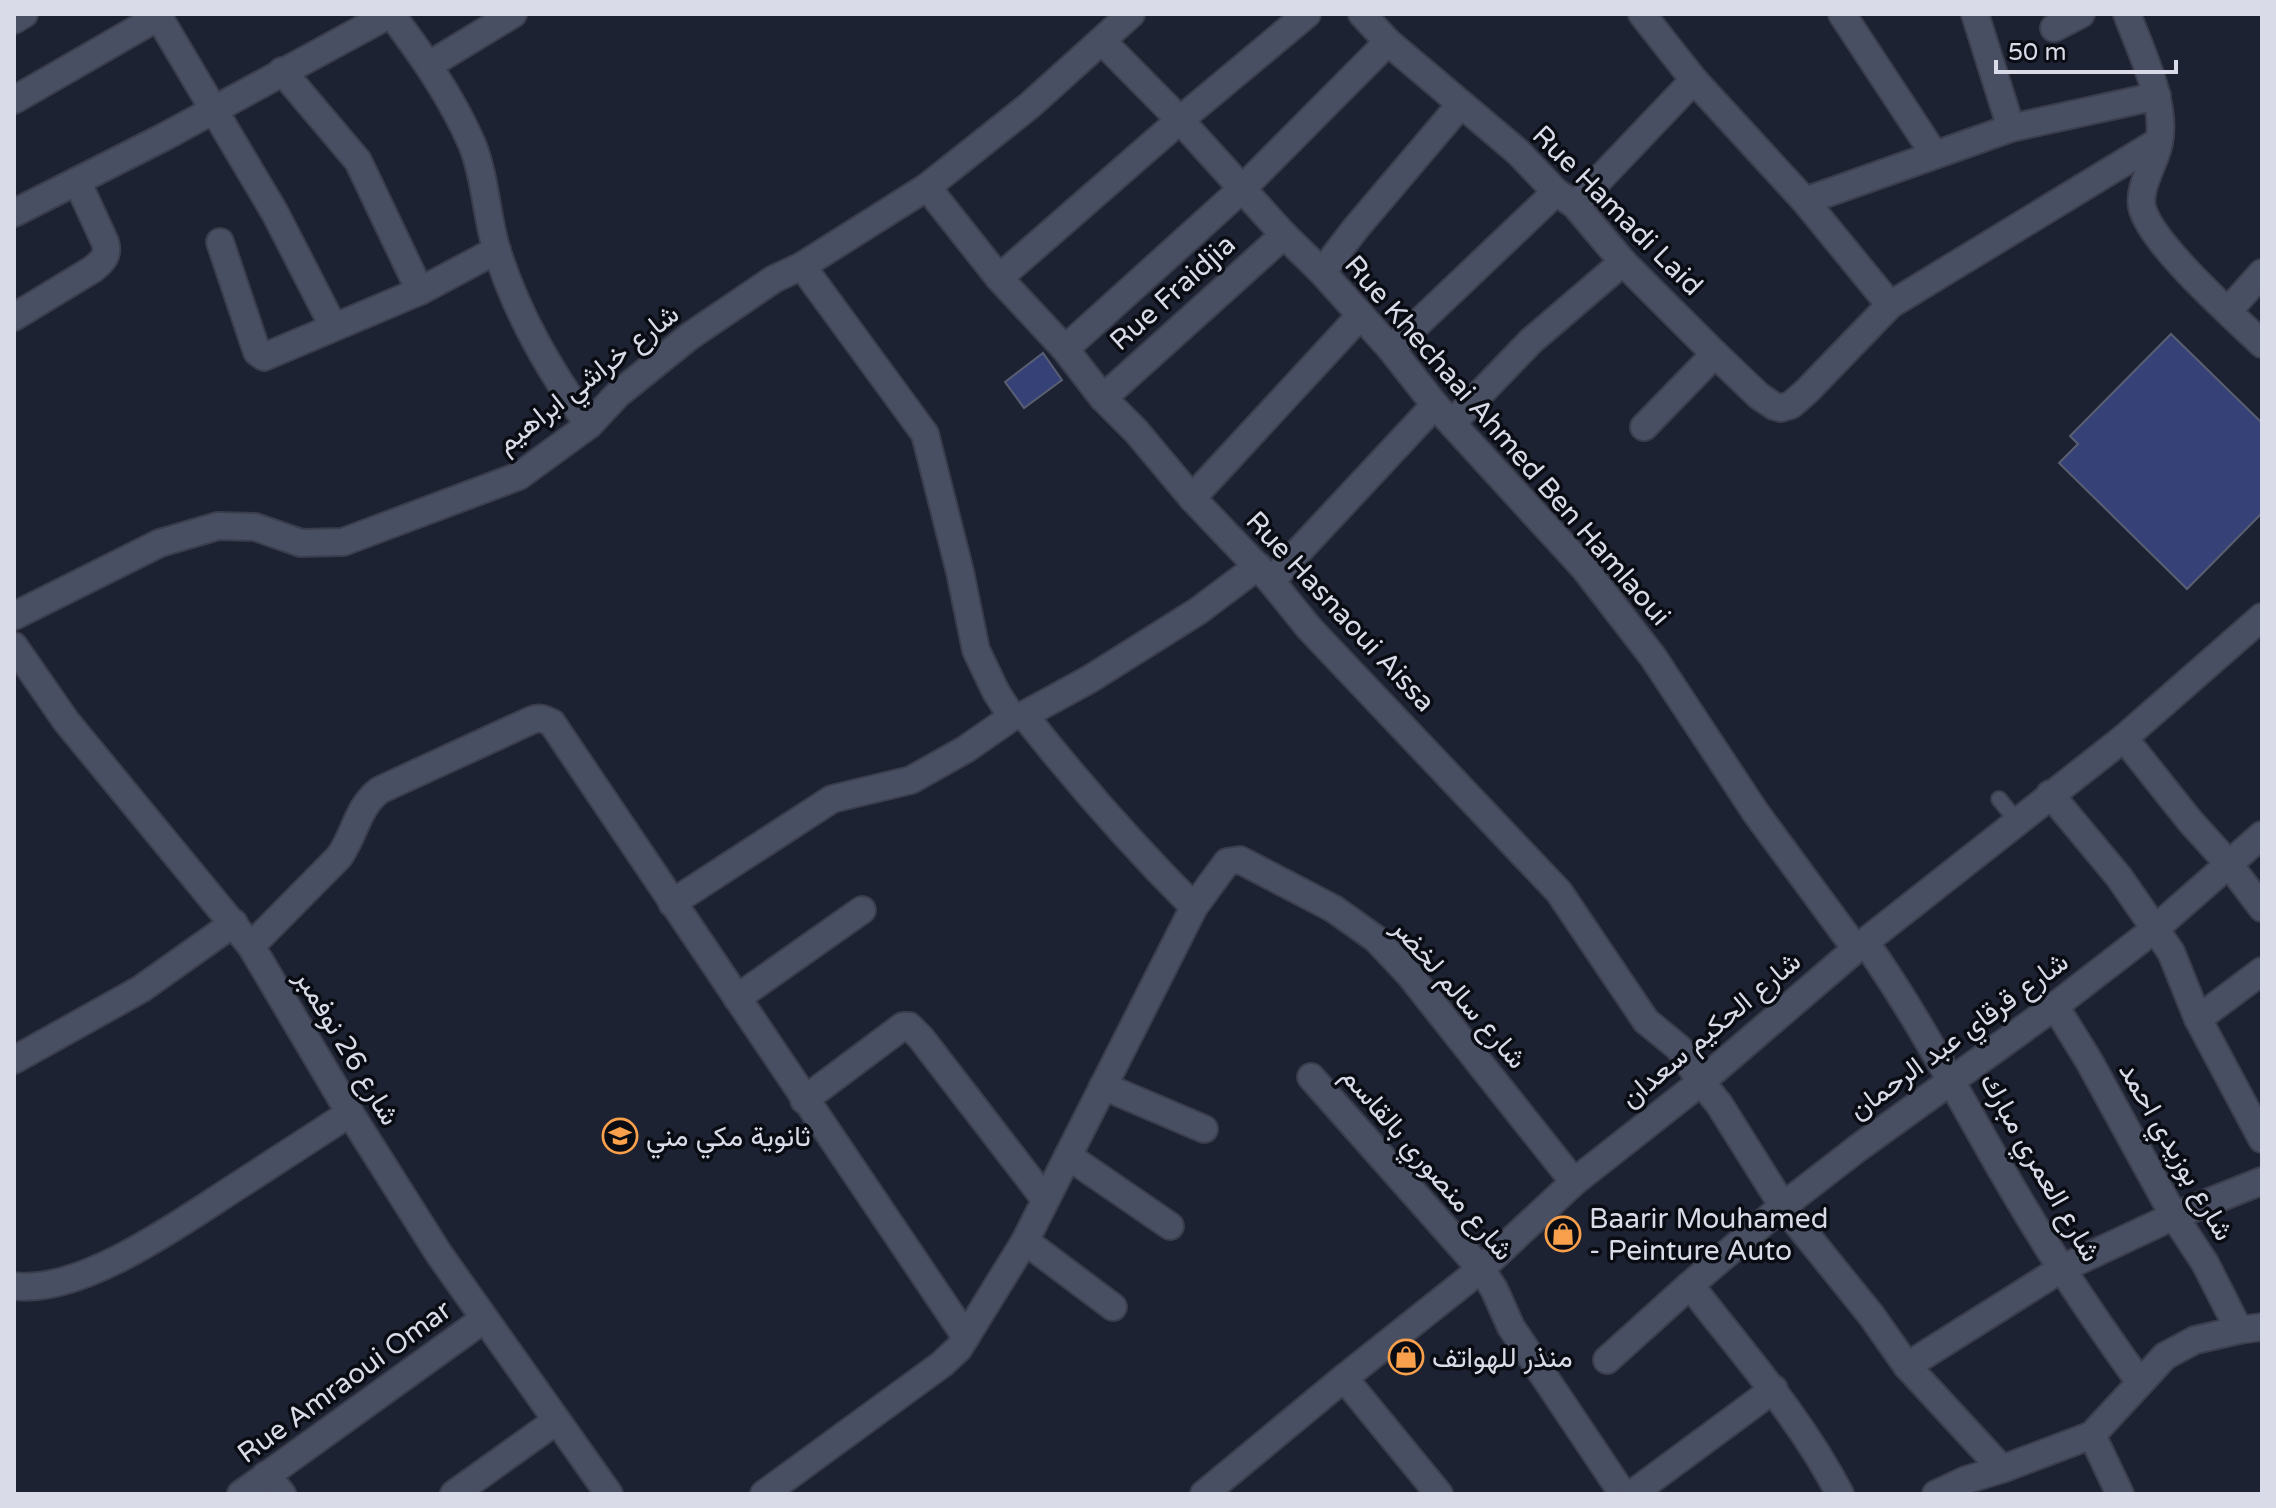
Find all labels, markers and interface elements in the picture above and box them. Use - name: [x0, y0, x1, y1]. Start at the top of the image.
- scale bar: [1996, 24, 2176, 74]
- text: 50 m: [2008, 38, 2066, 67]
- street label: Rue Hamadi Laid: [1525, 118, 1710, 303]
- street label: Rue Fraidjia: [1103, 227, 1242, 358]
- street label: Rue Khechaai Ahmed Ben Hamlaoui: [1337, 249, 1677, 633]
- street label: شارع خراشي ابراهيم: [489, 297, 689, 465]
- street label: Rue Hasnaoui Aissa: [1239, 504, 1442, 719]
- street label: شارع سالم لخضر: [1383, 911, 1534, 1076]
- street label: شارع الحكيم سعدان: [1613, 944, 1808, 1116]
- street label: شارع قرقاي عبد الرحمان: [1842, 945, 2078, 1131]
- street label: شارع 26 نوفمبر: [286, 963, 407, 1132]
- street label: شارع بوزيدي احمد: [2107, 1056, 2241, 1249]
- street label: شارع منصوري بالقاسم: [1330, 1060, 1521, 1271]
- street label: شارع العمري مبارك: [1968, 1067, 2108, 1270]
- school or university icon: ثانوية مكي مني: [601, 1117, 639, 1155]
- place label: ثانوية مكي مني: [646, 1120, 811, 1159]
- place label: Baarir Mouhamed - Peinture Auto: [1589, 1202, 1828, 1268]
- shop icon: Baarir Mouhamed - Peinture Auto: [1544, 1215, 1582, 1253]
- street label: Rue Amraoui Omar: [231, 1293, 458, 1471]
- shop icon: منذر للهواتف: [1387, 1338, 1425, 1376]
- place label: منذر للهواتف: [1432, 1341, 1573, 1375]

